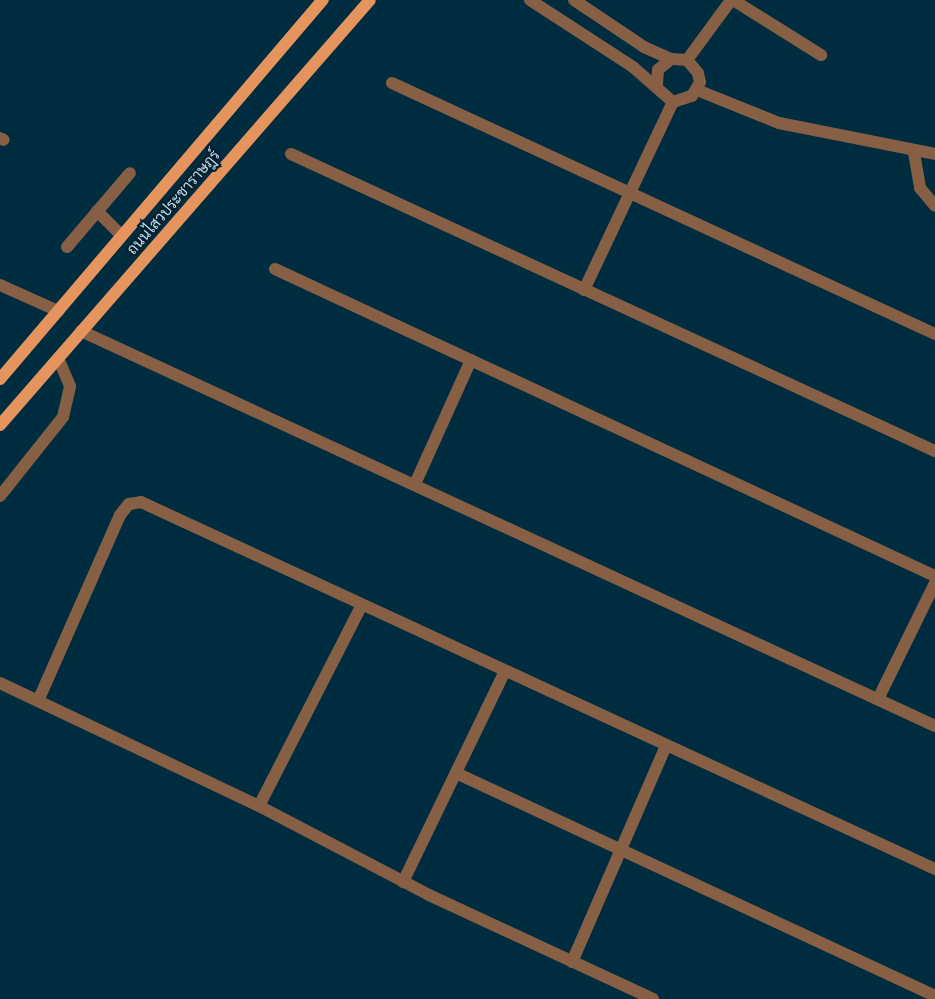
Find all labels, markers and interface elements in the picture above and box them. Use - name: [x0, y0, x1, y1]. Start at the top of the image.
- street label: ถนนไสวประชาราษฎร์: [123, 146, 223, 258]

